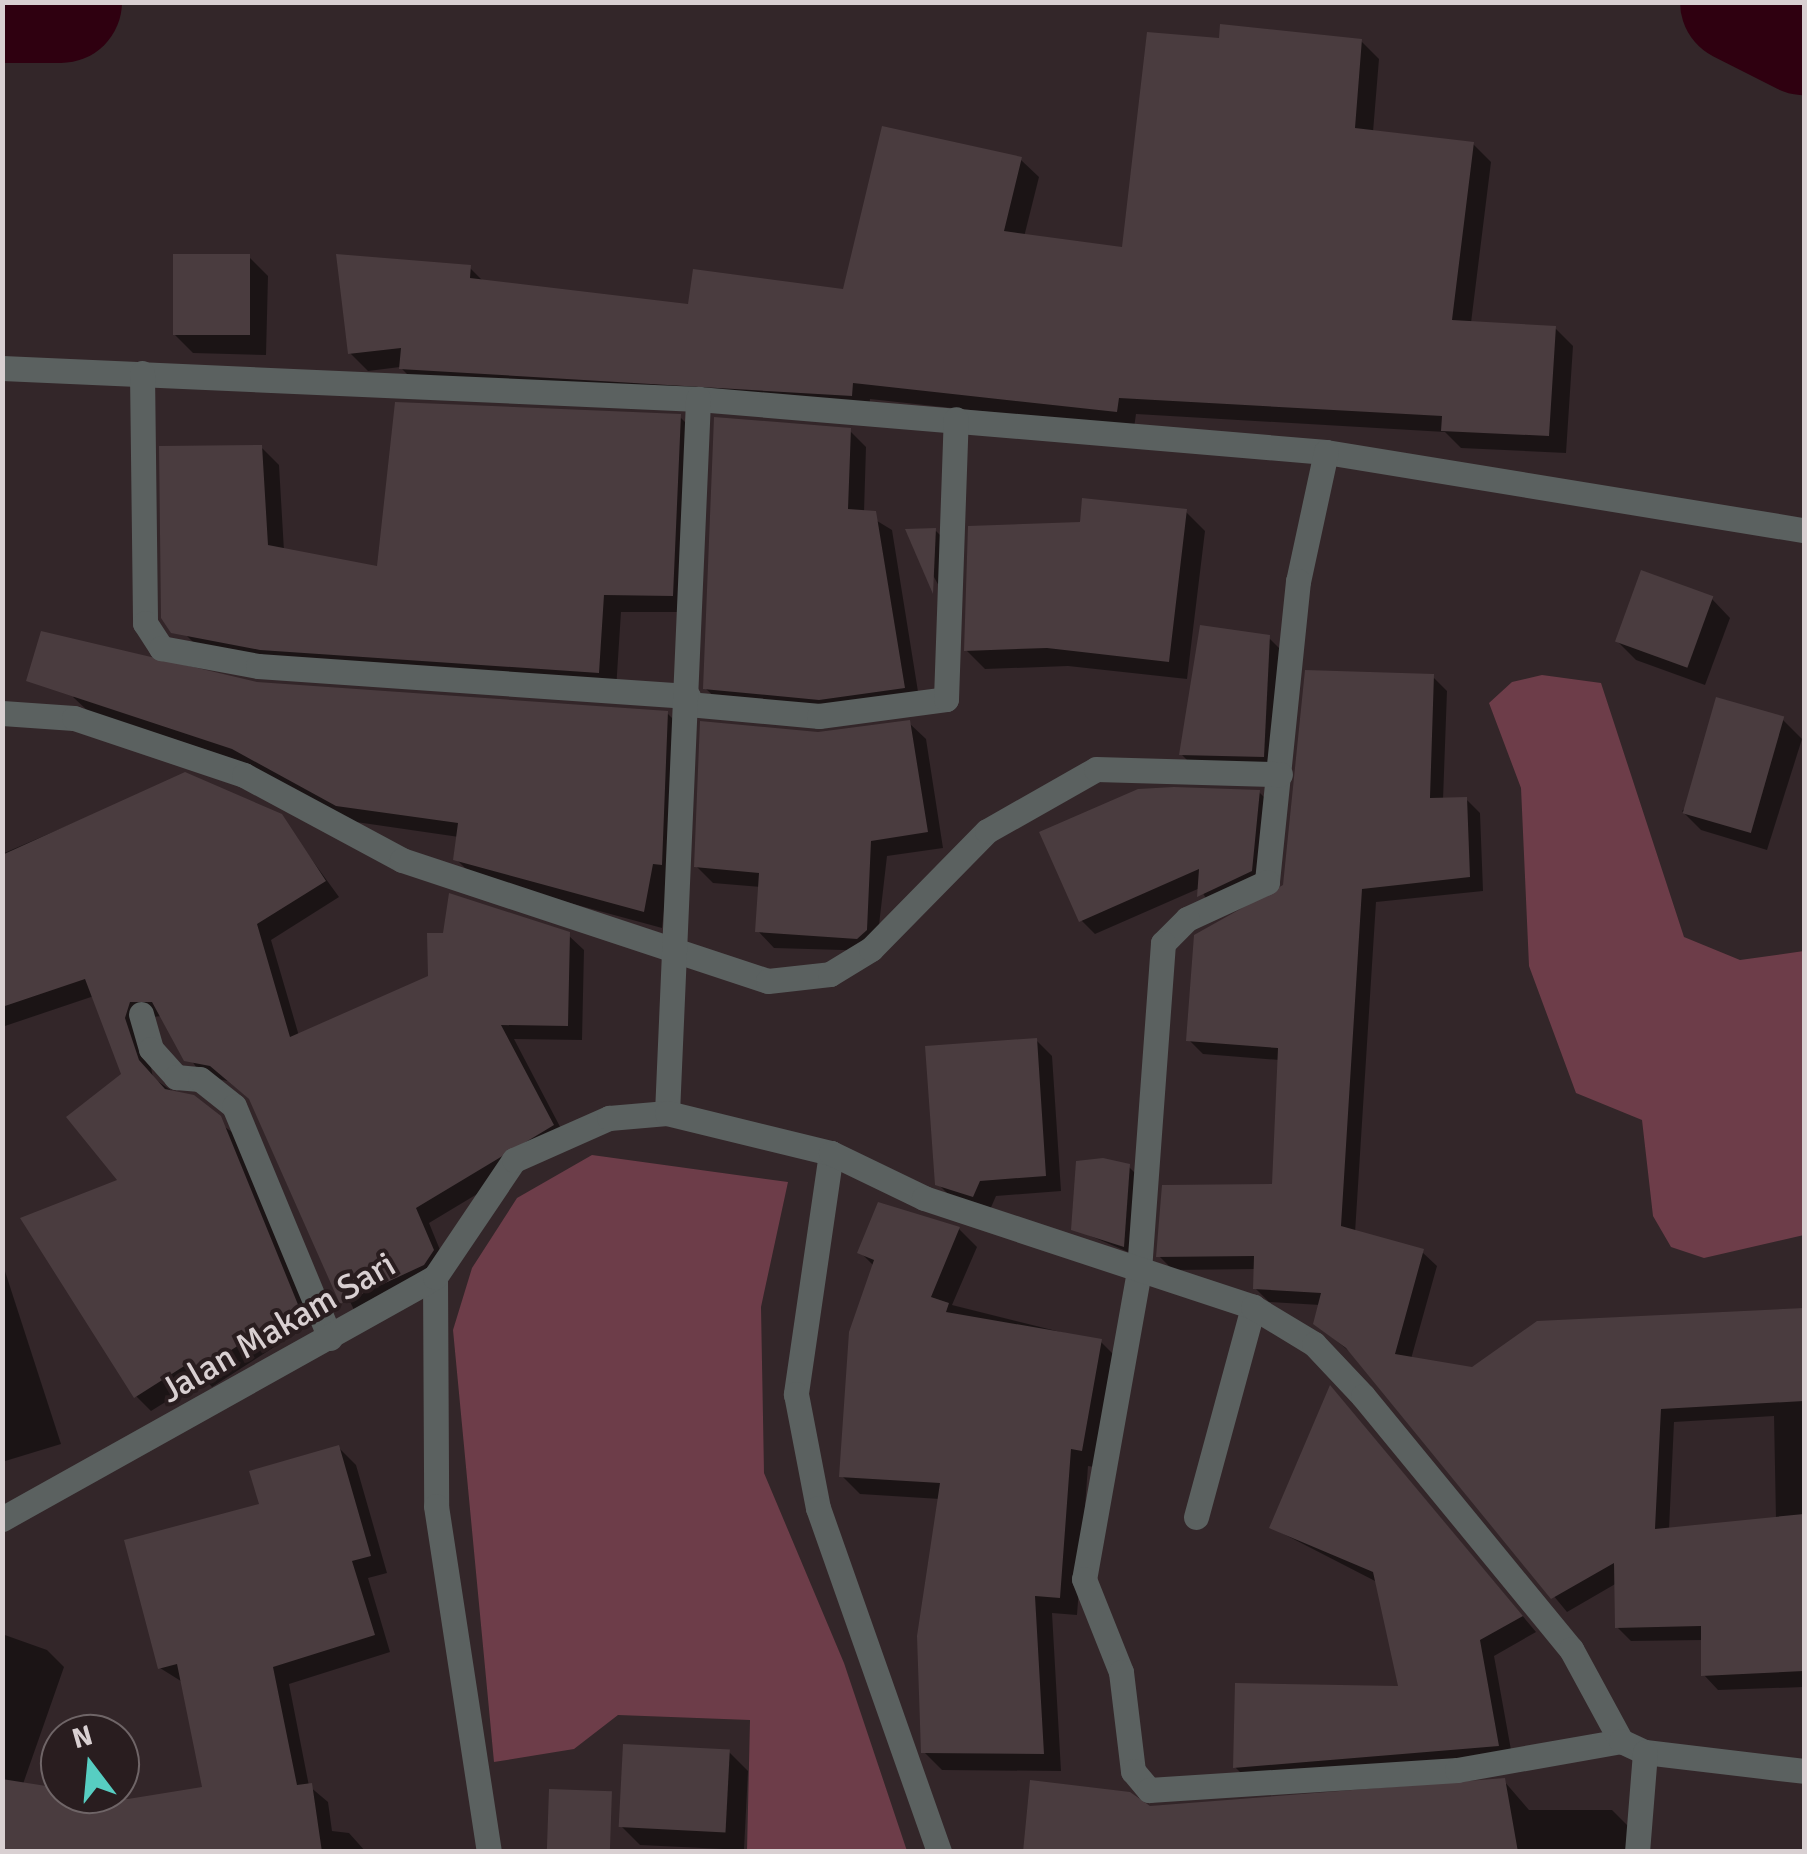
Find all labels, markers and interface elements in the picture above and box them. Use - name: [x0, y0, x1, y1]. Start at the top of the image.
- street label: Jalan Makam Sari: [153, 1244, 403, 1412]
- north arrow: [40, 1714, 140, 1814]
- text: N: [68, 1718, 96, 1756]

